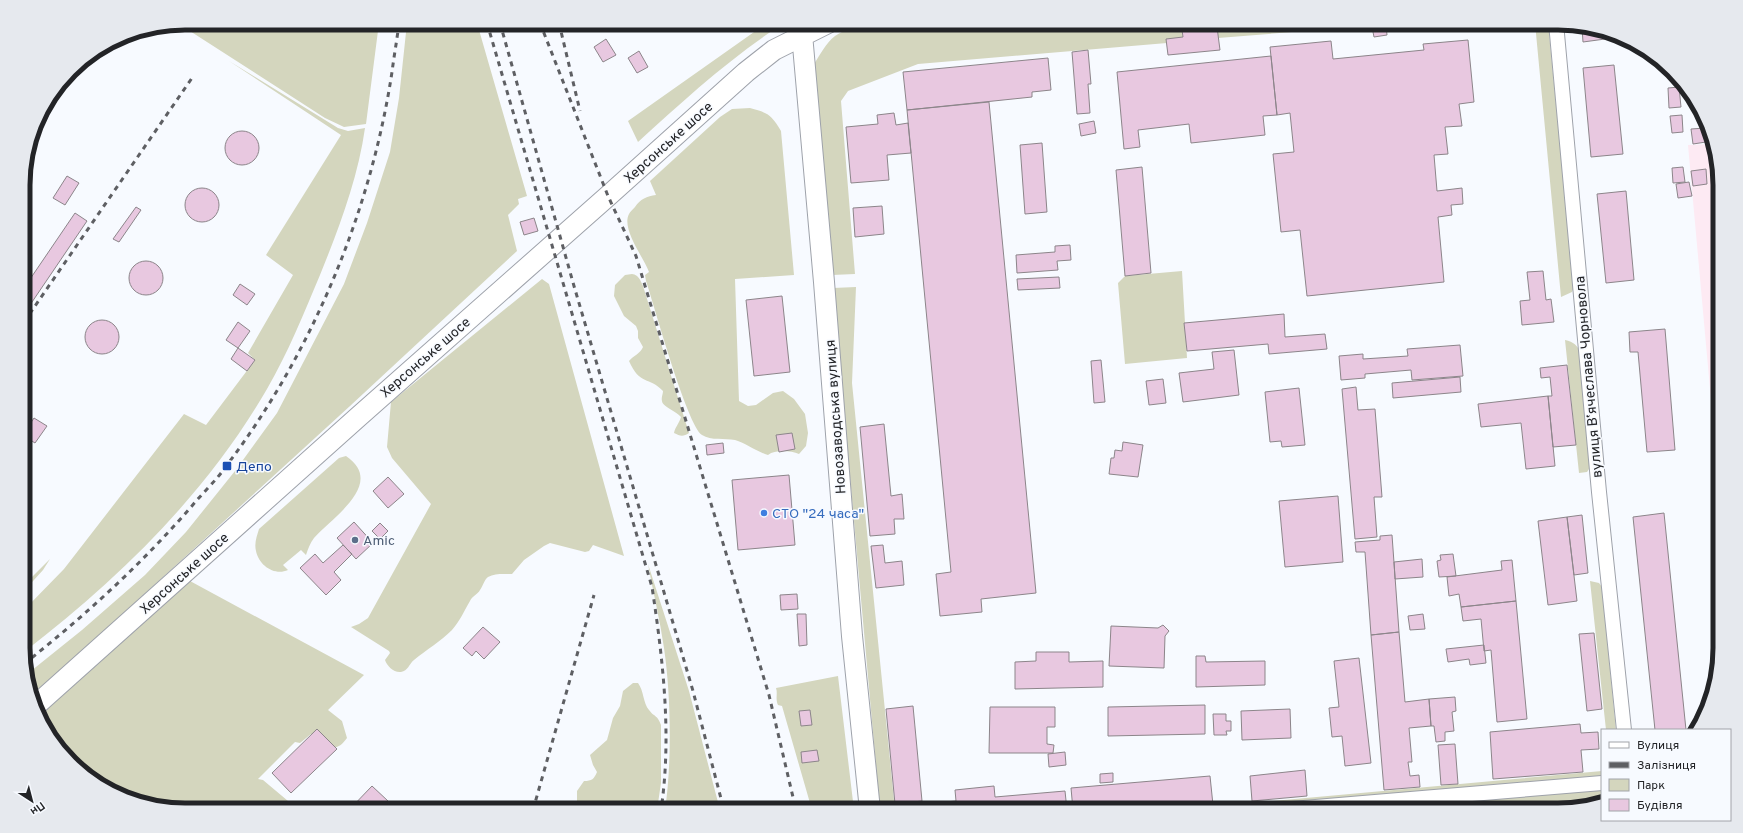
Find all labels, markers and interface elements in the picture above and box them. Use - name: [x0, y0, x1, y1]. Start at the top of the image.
- street label: Херсонське шосе: [621, 99, 717, 188]
- street label: вулиця Вʼячеслава Чорновола: [1572, 275, 1607, 478]
- street label: Херсонське шосе: [377, 314, 475, 402]
- street label: Новозаводська вулиця: [823, 339, 850, 495]
- place label: Депо: [236, 459, 272, 476]
- marker: Депо: [221, 460, 233, 472]
- place label: СТО "24 часа": [772, 506, 864, 523]
- marker: СТО "24 часа": [759, 508, 769, 518]
- street label: Херсонське шосе: [137, 530, 233, 619]
- place label: Amic: [363, 533, 395, 550]
- marker: Amic: [350, 535, 360, 545]
- legend: [1601, 729, 1731, 821]
- text: Вулиця: [1637, 738, 1679, 754]
- text: Залізниця: [1637, 758, 1696, 774]
- text: Парк: [1637, 778, 1665, 794]
- north arrow: [12, 781, 52, 821]
- text: Пн: [27, 798, 47, 818]
- text: Будівля: [1637, 798, 1683, 814]

